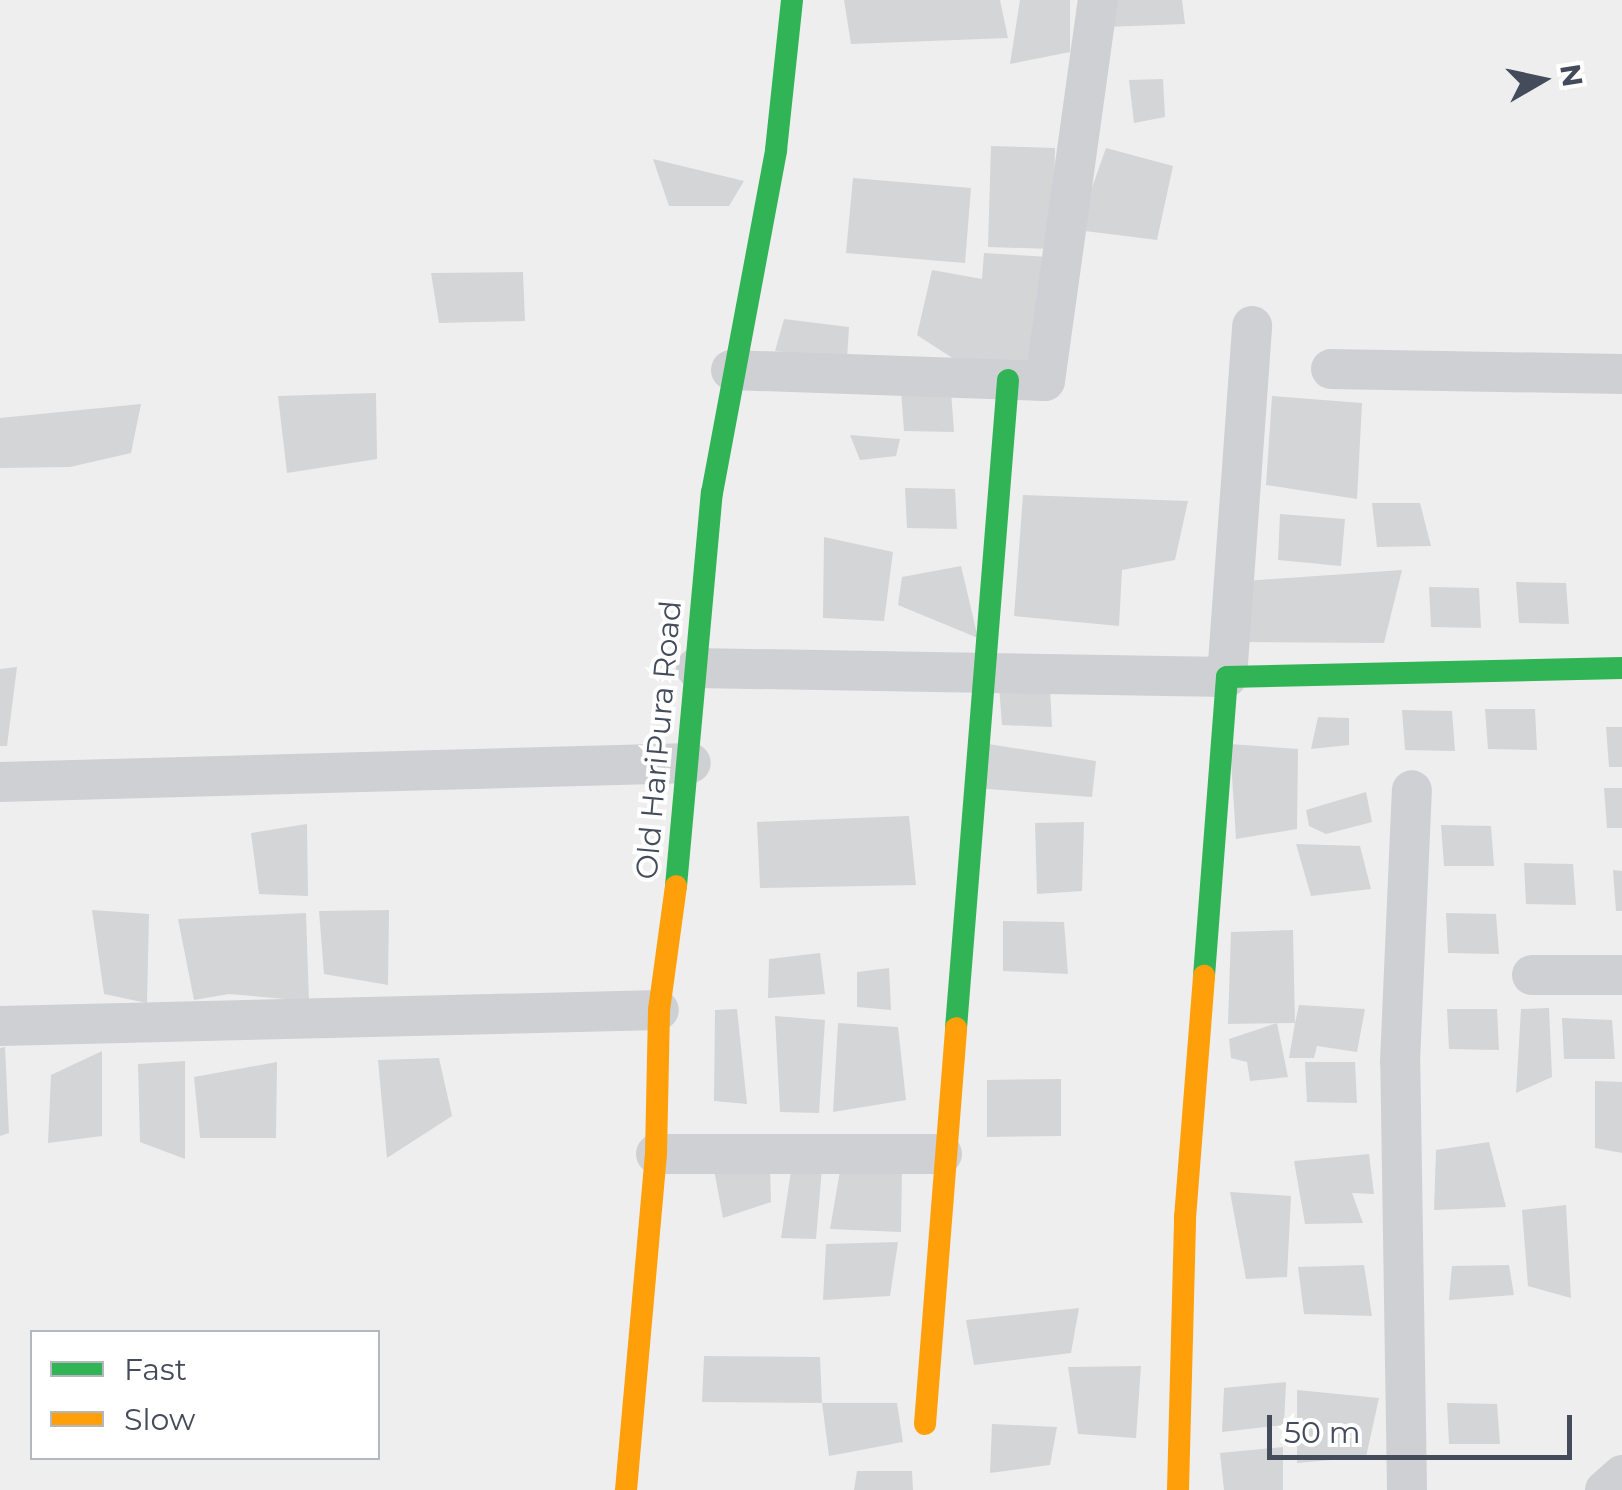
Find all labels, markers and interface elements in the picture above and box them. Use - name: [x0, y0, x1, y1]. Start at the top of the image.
- north arrow: [1492, 30, 1592, 130]
- text: N: [1553, 61, 1590, 89]
- street label: Old HariPura Road: [629, 599, 689, 881]
- legend: [30, 1330, 380, 1460]
- text: Fast: [124, 1351, 187, 1388]
- scale bar: [1272, 1395, 1577, 1457]
- text: Slow: [124, 1401, 195, 1438]
- text: 50 m: [1284, 1414, 1361, 1451]

